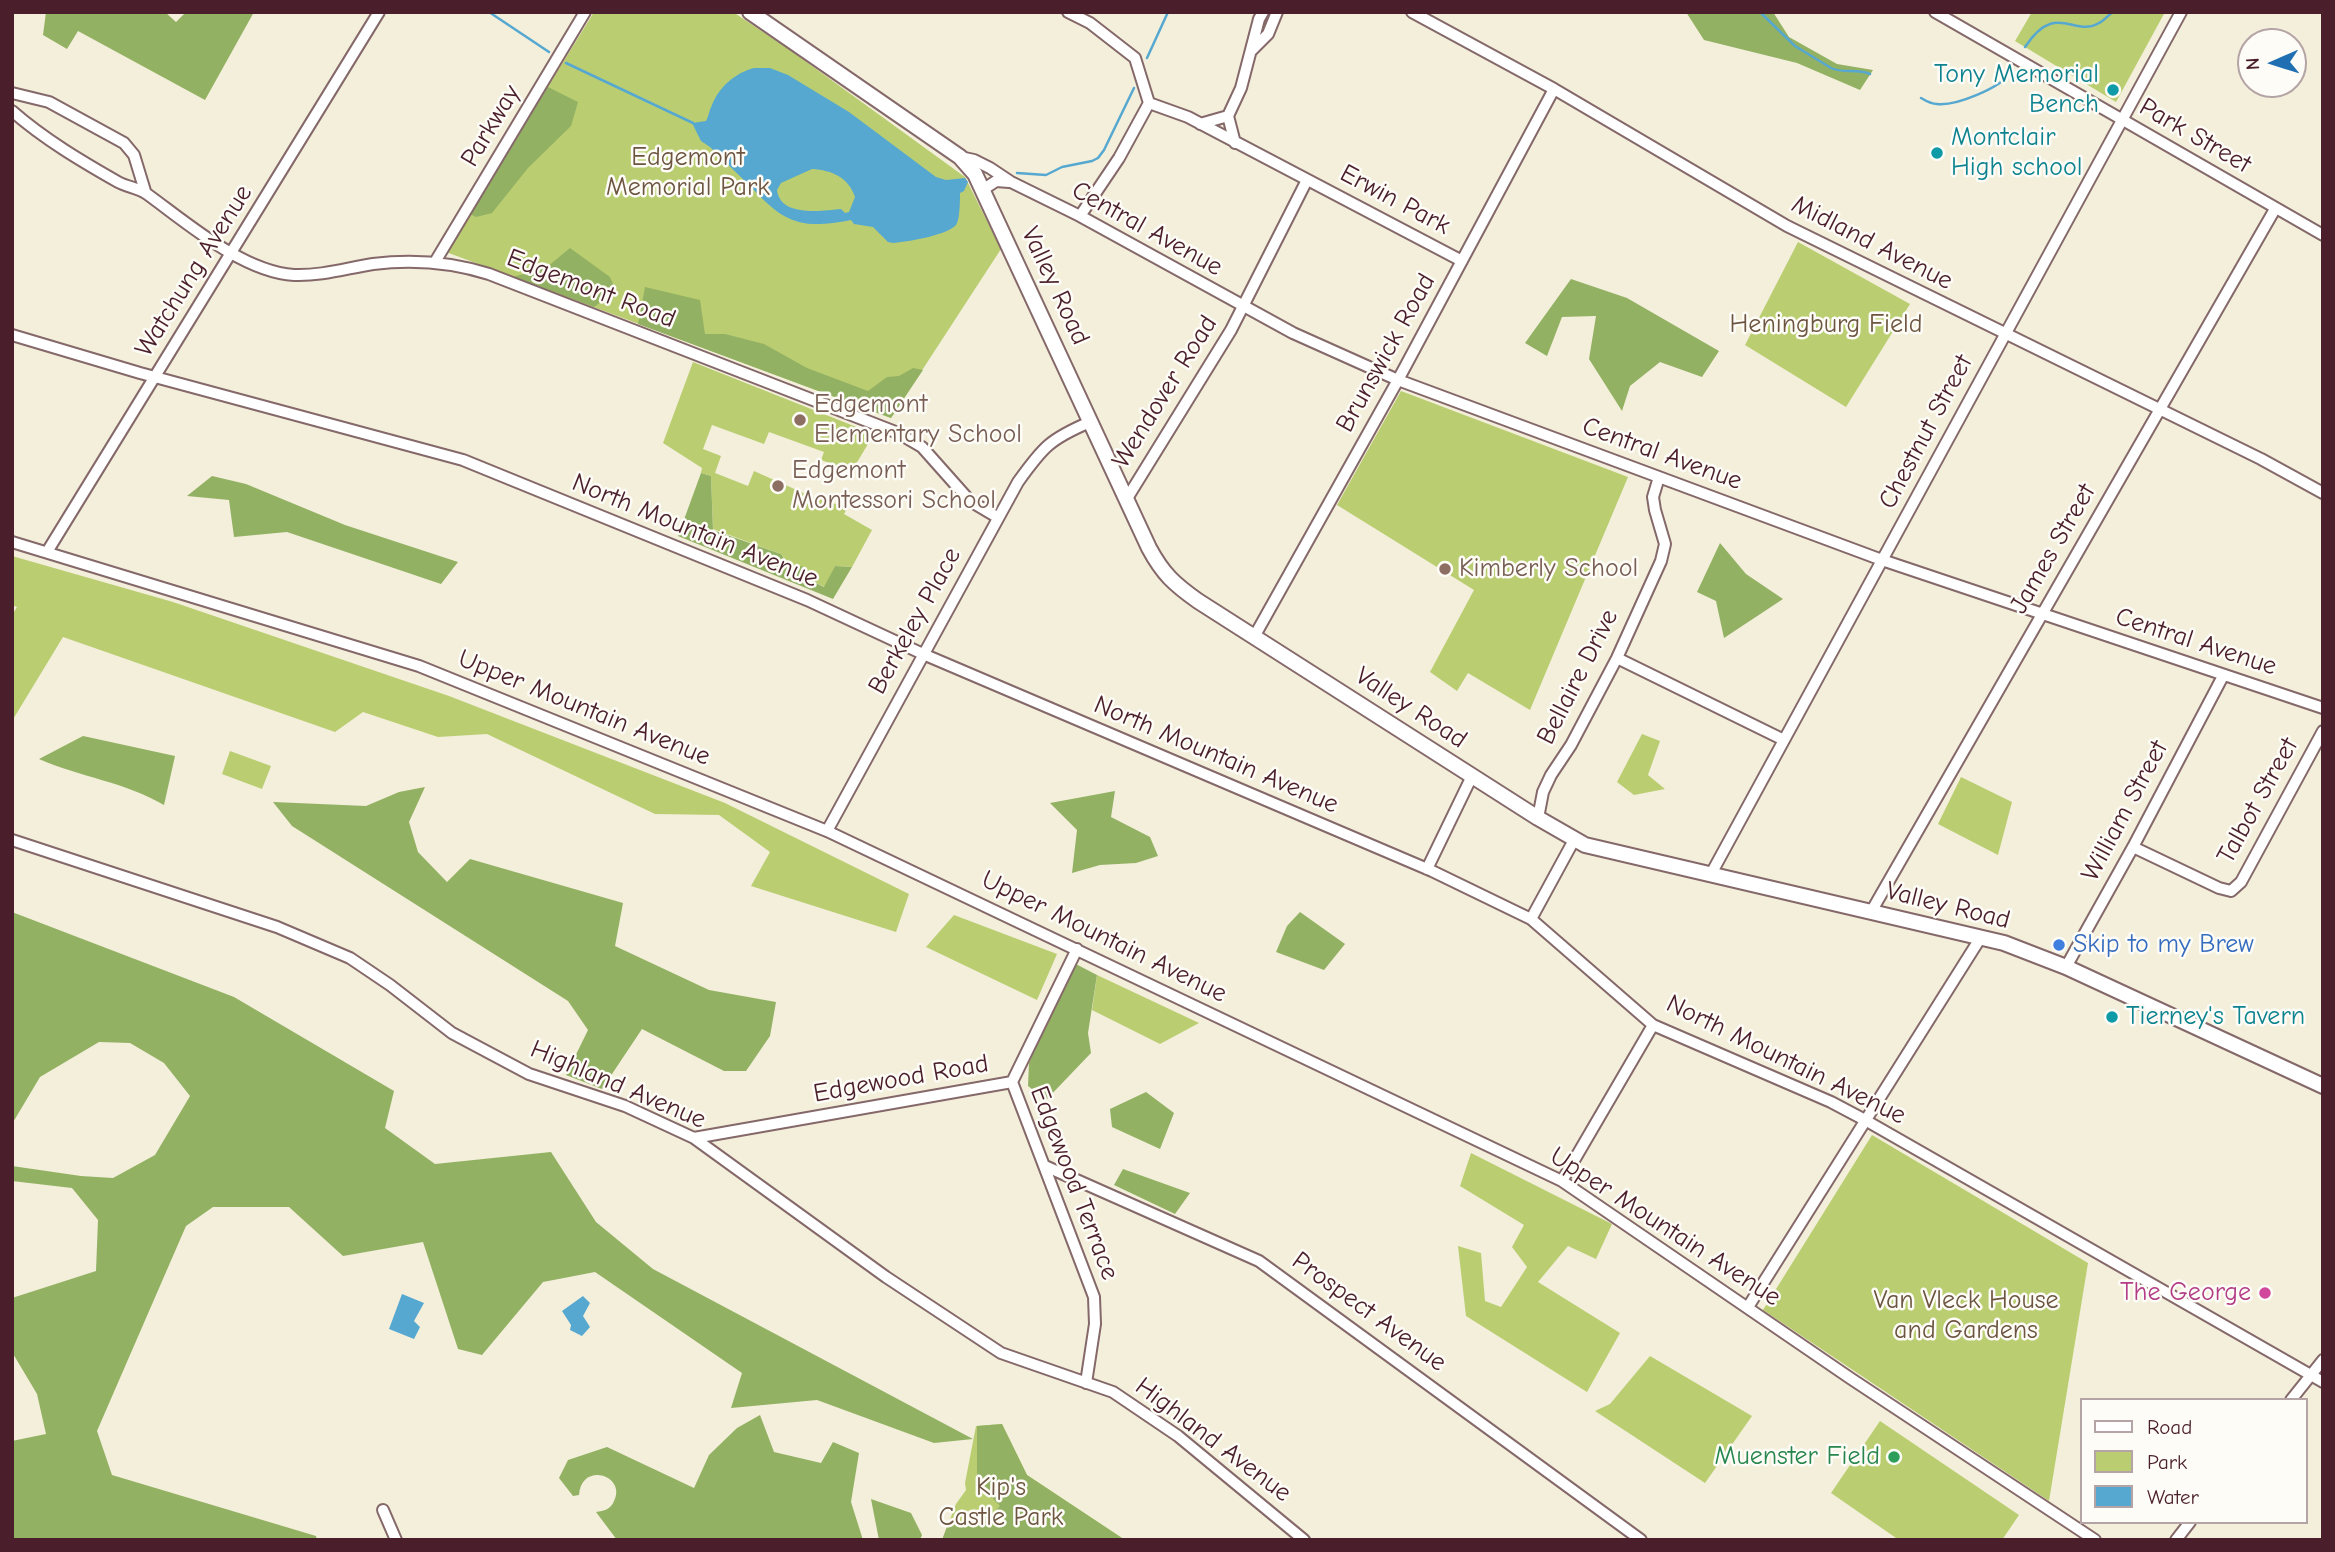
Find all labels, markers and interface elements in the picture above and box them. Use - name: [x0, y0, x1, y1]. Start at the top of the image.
- north arrow: [2237, 28, 2307, 98]
- text: N: [2242, 57, 2264, 71]
- place label: Tony Memorial Bench: [1934, 59, 2099, 120]
- street label: Parkway: [454, 79, 528, 173]
- marker: Tony Memorial Bench: [2105, 82, 2121, 98]
- street label: Park Street: [2134, 92, 2256, 180]
- place label: Montclair High school: [1951, 122, 2083, 184]
- park label: Edgemont Memorial Park: [606, 142, 770, 204]
- marker: Montclair High school: [1929, 145, 1945, 161]
- street label: Erwin Park: [1335, 158, 1455, 242]
- street label: Central Avenue: [1066, 175, 1228, 283]
- street label: Watchung Avenue: [129, 179, 259, 363]
- street label: Midland Avenue: [1786, 189, 1958, 297]
- street label: Valley Road: [1014, 222, 1096, 350]
- street label: Edgemont Road: [502, 243, 680, 335]
- street label: Brunswick Road: [1330, 268, 1442, 438]
- park label: Heningburg Field: [1730, 309, 1922, 341]
- street label: Wendover Road: [1106, 310, 1224, 474]
- street label: Chestnut Street: [1872, 350, 1980, 514]
- place label: Edgemont Elementary School: [814, 389, 1022, 450]
- street label: Central Avenue: [1578, 411, 1746, 497]
- marker: Edgemont Elementary School: [792, 412, 808, 428]
- place label: Edgemont Montessori School: [792, 455, 996, 516]
- street label: North Mountain Avenue: [567, 467, 823, 595]
- marker: Edgemont Montessori School: [770, 478, 786, 494]
- street label: James Street: [2003, 479, 2103, 619]
- street label: Berkeley Place: [862, 542, 968, 700]
- place label: Kimberly School: [1459, 553, 1638, 585]
- marker: Kimberly School: [1437, 561, 1453, 577]
- street label: Central Avenue: [2111, 601, 2281, 683]
- street label: Bellaire Drive: [1531, 604, 1625, 750]
- street label: Upper Mountain Avenue: [453, 643, 715, 773]
- street label: Valley Road: [1349, 660, 1473, 756]
- street label: North Mountain Avenue: [1089, 689, 1343, 821]
- street label: Talbot Street: [2211, 733, 2305, 869]
- street label: William Street: [2075, 735, 2175, 887]
- street label: Upper Mountain Avenue: [976, 864, 1232, 1010]
- street label: Valley Road: [1883, 876, 2013, 936]
- place label: Skip to my Brew: [2073, 929, 2254, 961]
- marker: Skip to my Brew: [2051, 937, 2067, 953]
- street label: North Mountain Avenue: [1661, 988, 1911, 1132]
- place label: Tierney's Tavern: [2126, 1001, 2305, 1033]
- marker: Tierney's Tavern: [2104, 1009, 2120, 1025]
- street label: Highland Avenue: [526, 1034, 710, 1136]
- street label: Edgewood Road: [811, 1048, 991, 1110]
- street label: Edgewood Terrace: [1023, 1082, 1125, 1284]
- street label: Upper Mountain Avenue: [1544, 1141, 1786, 1313]
- street label: Prospect Avenue: [1286, 1245, 1452, 1379]
- place label: The George: [2120, 1277, 2251, 1309]
- park label: Van Vleck House and Gardens: [1874, 1285, 2058, 1346]
- marker: The George: [2257, 1285, 2273, 1301]
- street label: Highland Avenue: [1129, 1371, 1297, 1509]
- legend: [2080, 1398, 2307, 1524]
- text: Road: [2147, 1415, 2192, 1439]
- place label: Muenster Field: [1715, 1441, 1880, 1473]
- marker: Muenster Field: [1886, 1449, 1902, 1465]
- text: Park: [2147, 1450, 2187, 1474]
- park label: Kip's Castle Park: [939, 1472, 1063, 1534]
- text: Water: [2147, 1485, 2199, 1509]

